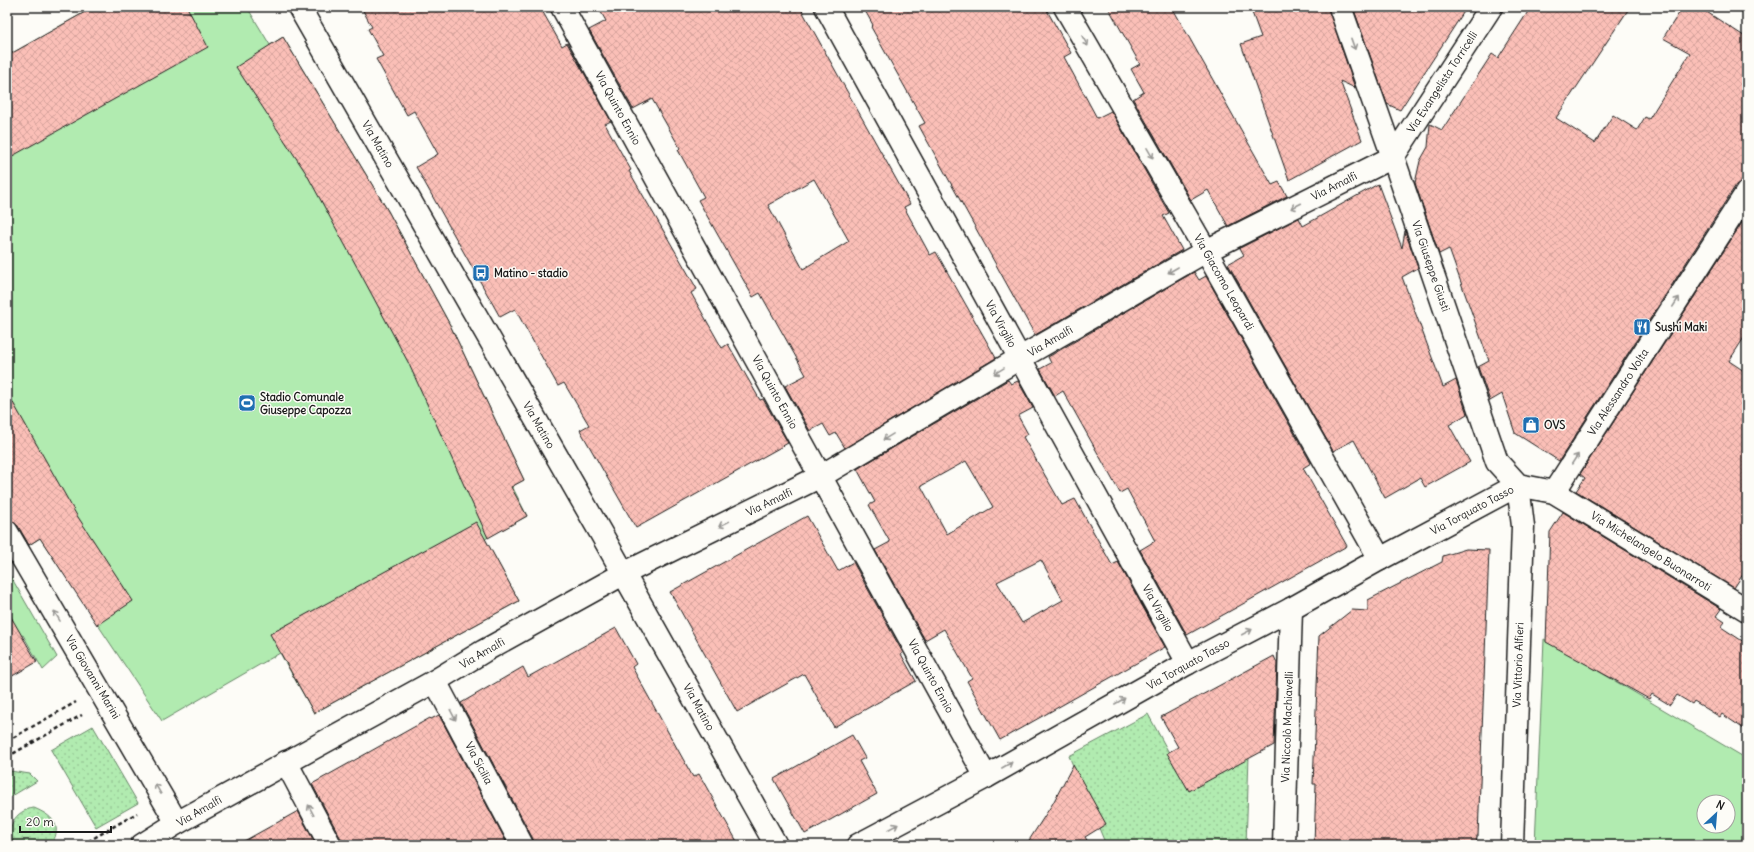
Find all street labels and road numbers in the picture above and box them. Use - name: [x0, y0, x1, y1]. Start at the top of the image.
- street label: Via Evangelista Torricelli: [1404, 29, 1480, 135]
- street label: Via Quinto Ennio: [592, 69, 644, 147]
- street label: Via Matino: [359, 118, 397, 170]
- street label: Via Amalfi: [1309, 168, 1359, 204]
- street label: Via Giuseppe Giusti: [1409, 219, 1453, 313]
- street label: Via Giacomo Leopardi: [1191, 231, 1257, 333]
- street label: Via Virgilio: [982, 298, 1020, 350]
- street label: Via Amalfi: [1025, 322, 1075, 360]
- street label: Via Alessandro Volta: [1585, 346, 1651, 438]
- street label: Via Quinto Ennio: [749, 353, 801, 431]
- street label: Via Matino: [520, 399, 558, 451]
- street label: Via Torquato Tasso: [1428, 482, 1516, 538]
- street label: Via Amalfi: [744, 485, 794, 519]
- street label: Via Michelangelo Buonarroti: [1588, 508, 1714, 594]
- street label: Via Virgilio: [1139, 582, 1177, 634]
- street label: Via Vittorio Alfieri: [1510, 622, 1526, 708]
- street label: Via Giovanni Marini: [63, 633, 123, 721]
- street label: Via Amalfi: [457, 634, 507, 672]
- street label: Via Torquato Tasso: [1144, 635, 1232, 693]
- street label: Via Quinto Ennio: [905, 637, 957, 715]
- street label: Via Niccolò Machiavelli: [1278, 671, 1296, 783]
- street label: Via Matino: [680, 681, 718, 733]
- street label: Via Sicilia: [462, 739, 496, 787]
- street label: Via Amalfi: [174, 792, 224, 830]

